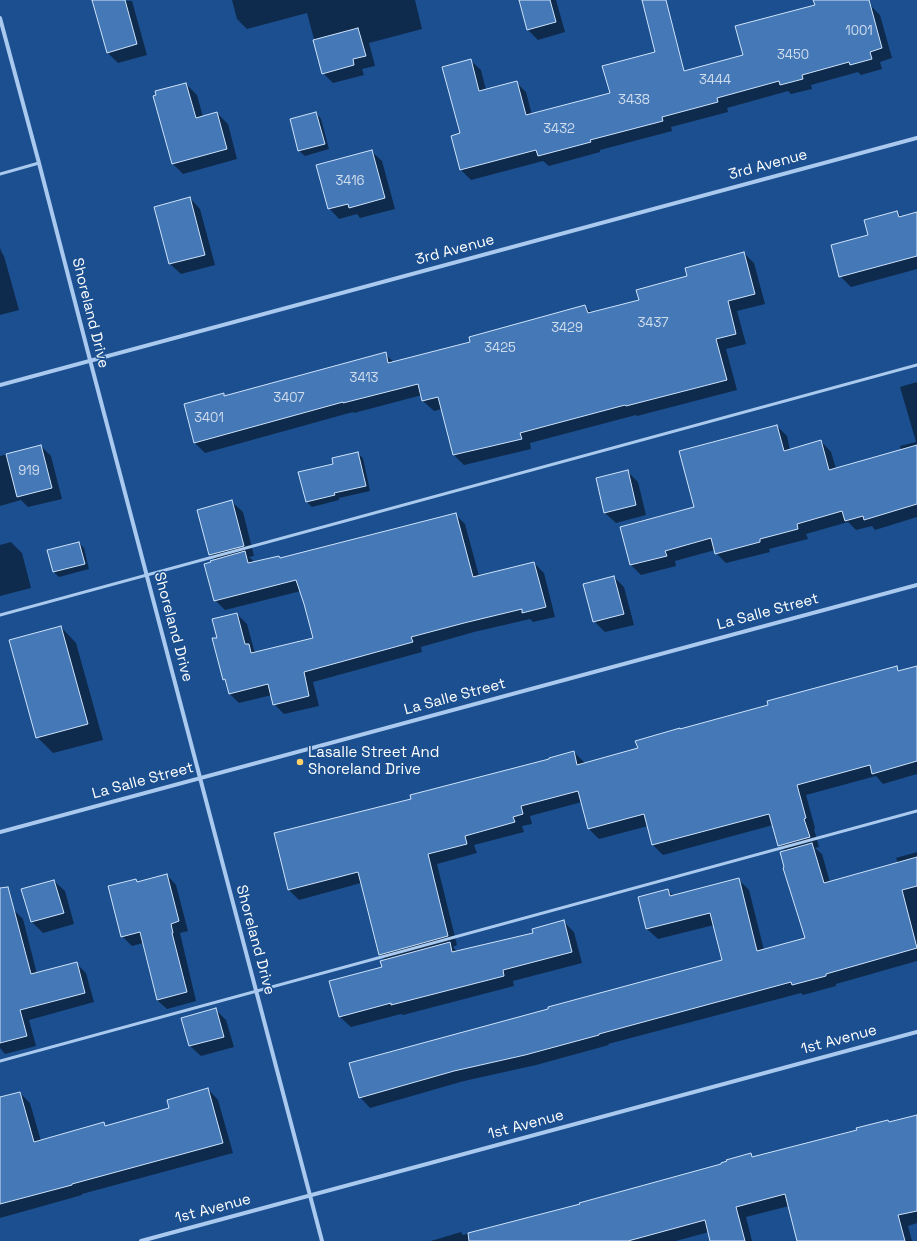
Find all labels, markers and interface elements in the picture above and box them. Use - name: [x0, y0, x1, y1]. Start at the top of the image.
- house number: 1001: [845, 23, 873, 39]
- house number: 3450: [777, 47, 809, 63]
- house number: 3444: [699, 72, 731, 88]
- house number: 3438: [618, 92, 650, 108]
- house number: 3432: [543, 121, 575, 137]
- street label: 3rd Avenue: [727, 146, 809, 184]
- house number: 3416: [335, 173, 365, 189]
- street label: 3rd Avenue: [414, 231, 496, 269]
- street label: Shoreland Drive: [68, 256, 112, 370]
- house number: 3437: [637, 315, 669, 331]
- house number: 3429: [551, 320, 583, 336]
- house number: 3425: [484, 340, 516, 356]
- house number: 3413: [350, 370, 378, 386]
- house number: 3407: [273, 390, 305, 406]
- house number: 3401: [194, 410, 224, 426]
- house number: 919: [18, 463, 40, 479]
- street label: Shoreland Drive: [150, 570, 196, 684]
- street label: La Salle Street: [715, 590, 821, 634]
- street label: La Salle Street: [402, 675, 508, 719]
- place label: Lasalle Street And Shoreland Drive: [308, 744, 439, 779]
- marker: Lasalle Street And Shoreland Drive: [295, 757, 305, 767]
- street label: La Salle Street: [90, 759, 196, 803]
- street label: Shoreland Drive: [232, 883, 278, 997]
- street label: 1st Avenue: [799, 1021, 879, 1059]
- street label: 1st Avenue: [486, 1106, 566, 1144]
- street label: 1st Avenue: [173, 1190, 253, 1228]

